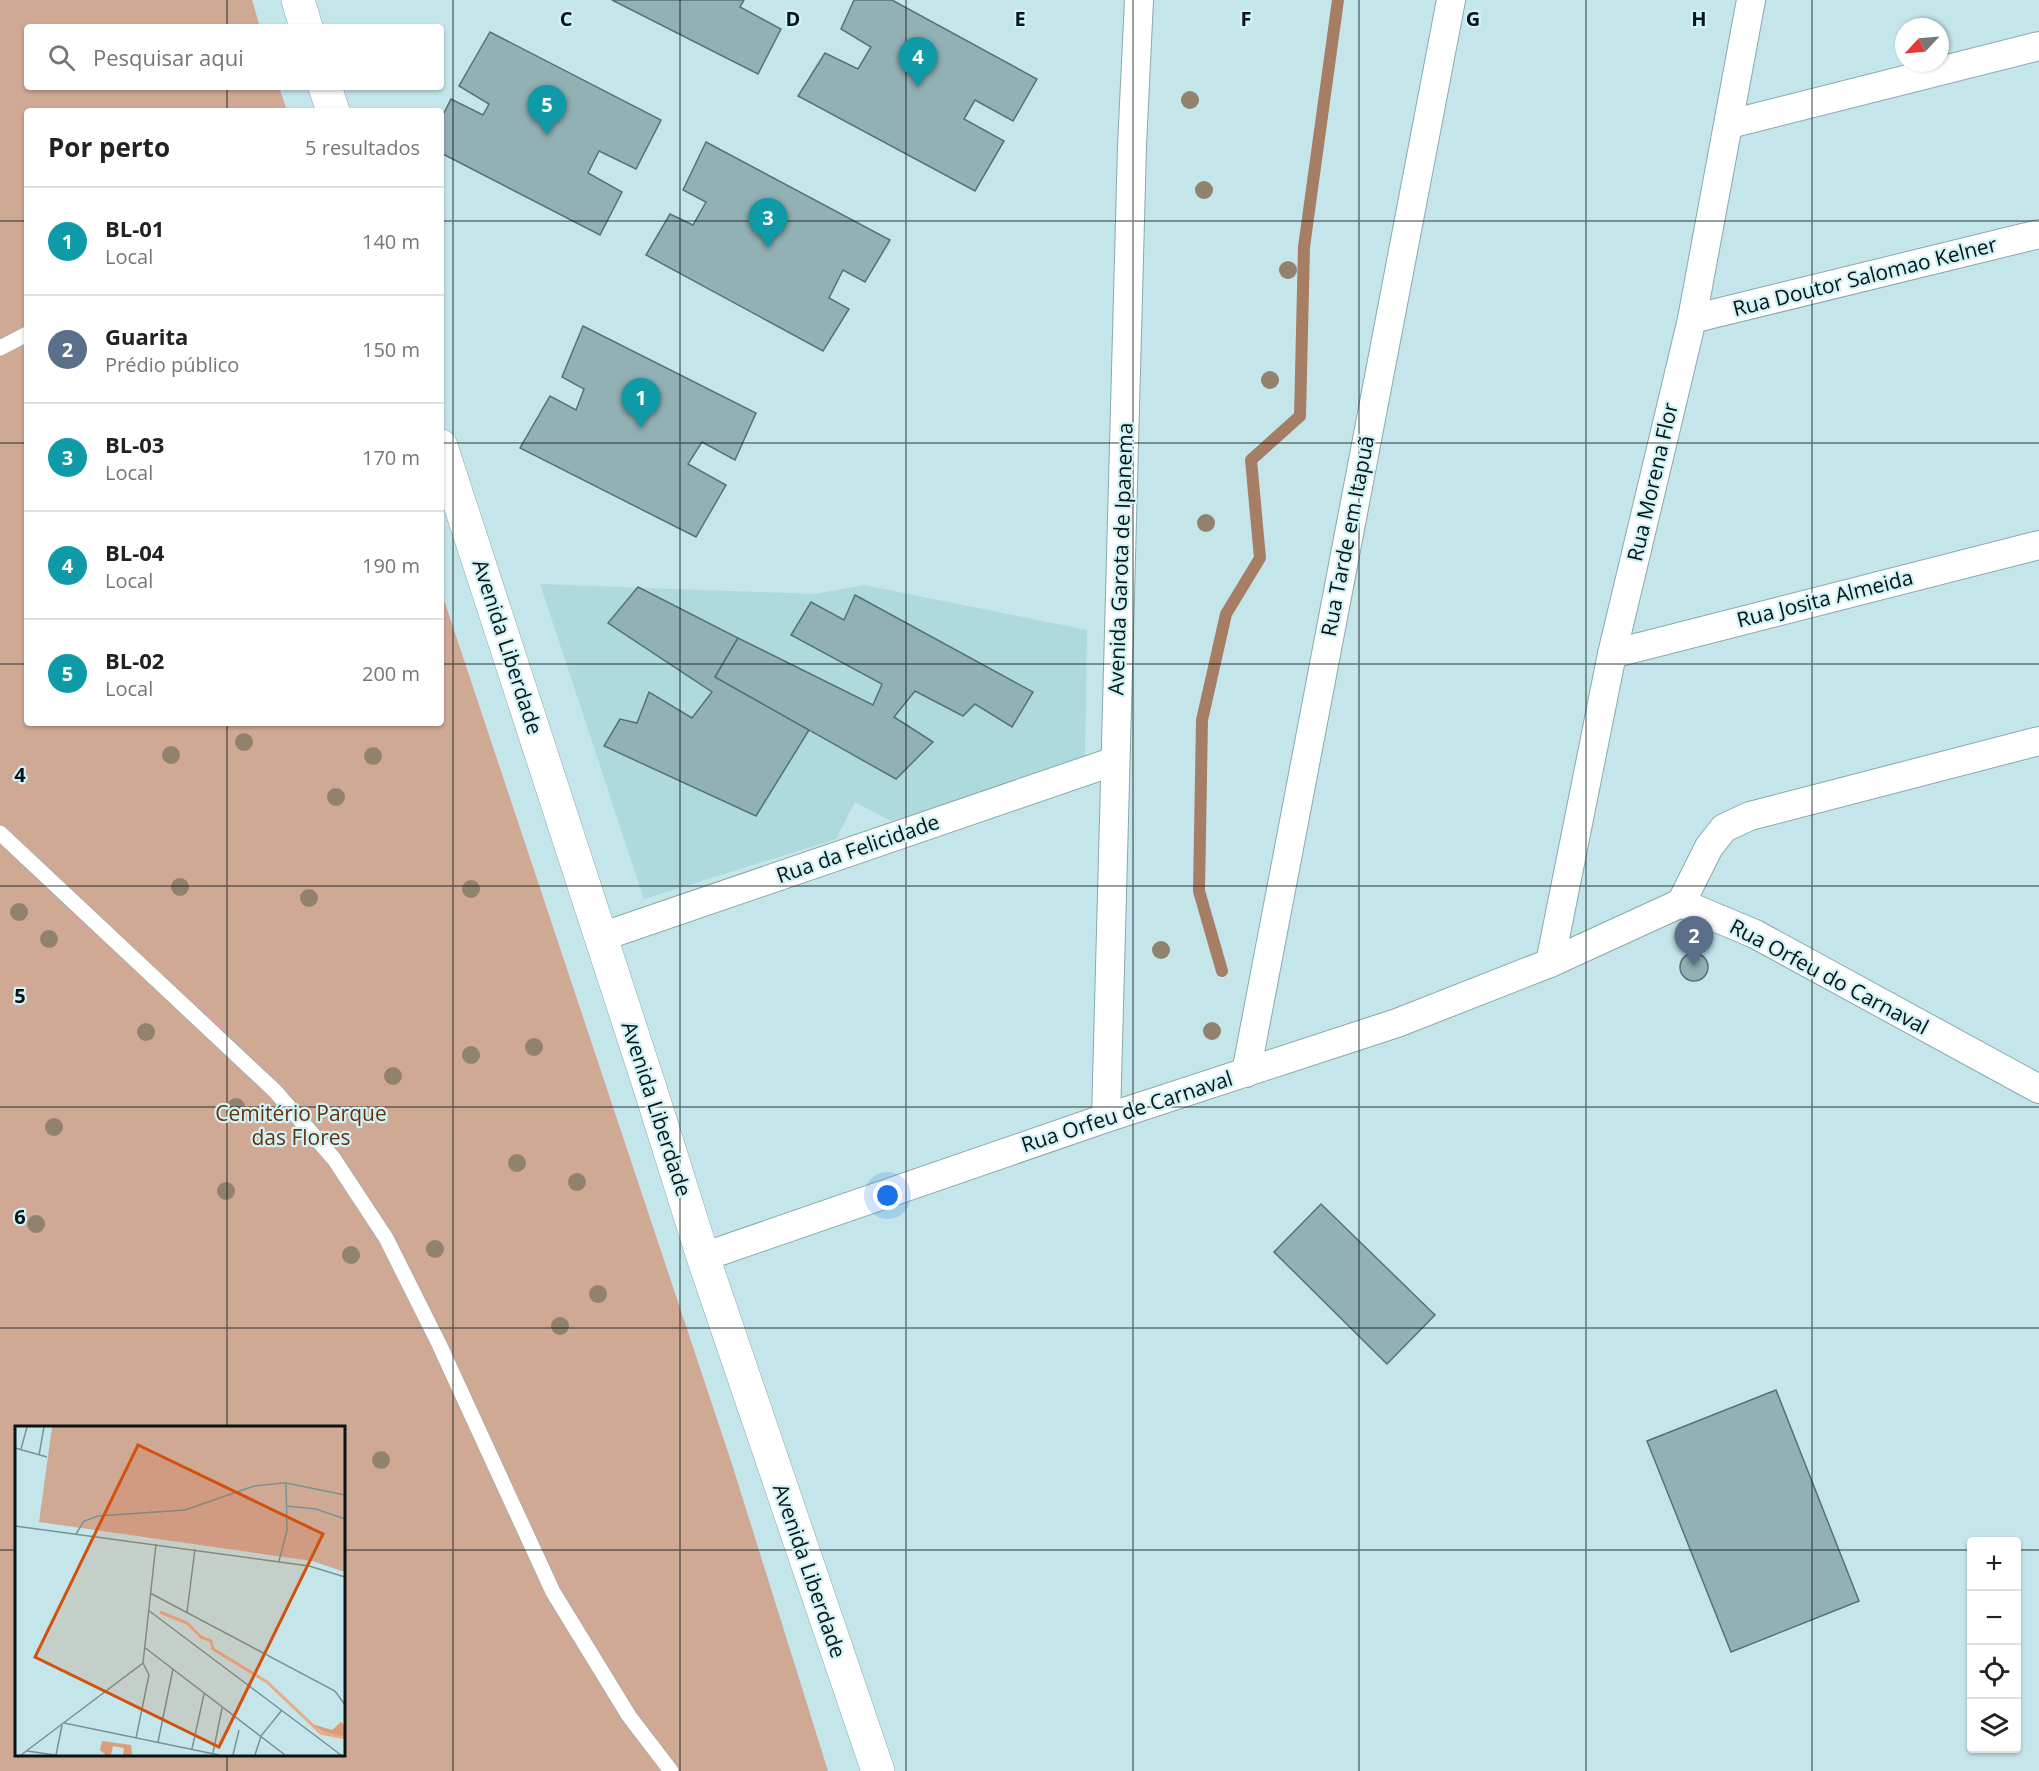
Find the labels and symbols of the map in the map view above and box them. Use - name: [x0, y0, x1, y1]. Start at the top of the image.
- text: C: [560, 5, 573, 32]
- text: D: [786, 5, 800, 32]
- text: E: [1014, 5, 1026, 32]
- text: F: [1241, 5, 1251, 32]
- text: G: [1466, 5, 1480, 32]
- text: H: [1691, 5, 1707, 32]
- north arrow: [1895, 18, 1949, 72]
- pin: 4: [898, 38, 938, 87]
- pin: 5: [528, 86, 566, 135]
- pin: 3: [748, 198, 788, 248]
- street label: Rua Doutor Salomao Kelner: [1730, 230, 2000, 322]
- pin: 1: [622, 378, 660, 428]
- street label: Rua Morena Flor: [1620, 399, 1684, 564]
- street label: Avenida Garota de Ipanema: [1101, 422, 1139, 696]
- street label: Rua Tarde em Itapuã: [1314, 433, 1380, 639]
- street label: Avenida Liberdade: [466, 556, 549, 738]
- street label: Rua Josita Almeida: [1734, 563, 1916, 633]
- text: 4: [14, 761, 26, 788]
- street label: Rua da Felicidade: [772, 807, 943, 889]
- street label: Rua Orfeu do Carnaval: [1725, 912, 1934, 1040]
- pin: 2: [1674, 916, 1714, 966]
- text: 5: [14, 982, 26, 1009]
- street label: Avenida Liberdade: [615, 1018, 698, 1200]
- street label: Rua Orfeu de Carnaval: [1017, 1064, 1236, 1158]
- park label: Cemitério Parque das Flores: [215, 1099, 387, 1151]
- your location: [873, 1181, 902, 1210]
- text: 6: [14, 1203, 26, 1230]
- inset map: [15, 1426, 345, 1756]
- street label: Avenida Liberdade: [767, 1480, 853, 1661]

